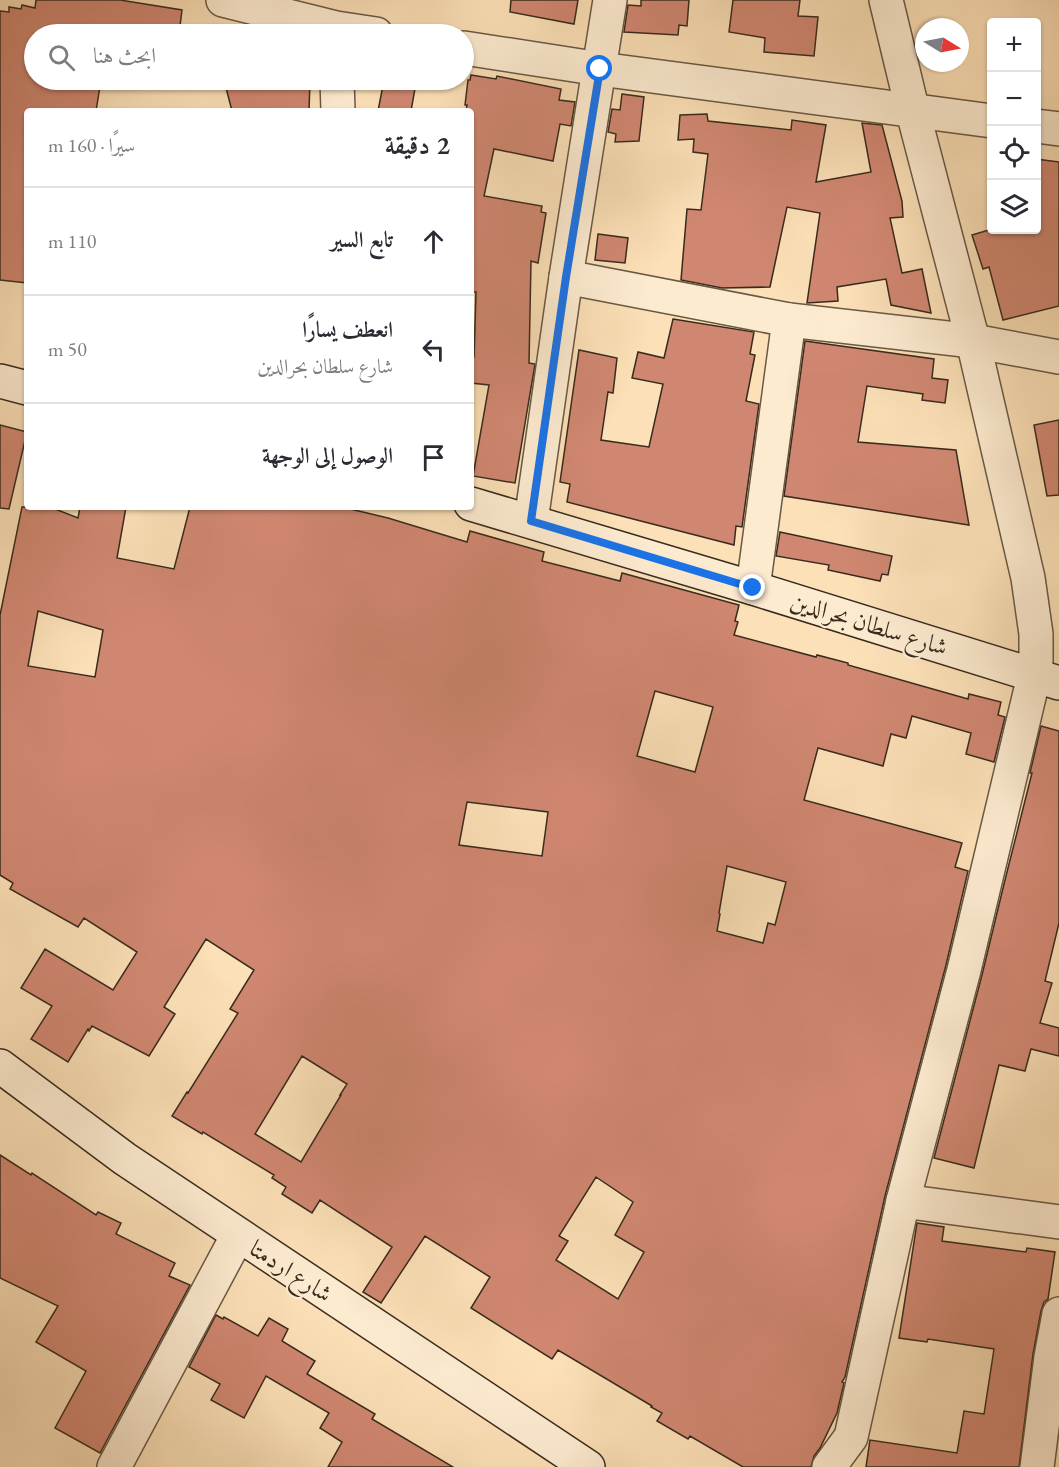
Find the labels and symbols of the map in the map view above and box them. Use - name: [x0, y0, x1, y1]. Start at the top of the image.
- north arrow: [915, 18, 969, 72]
- route start: [586, 55, 612, 81]
- route end: [739, 574, 765, 600]
- street label: شارع سلطان بحرالدين: [785, 585, 952, 667]
- street label: شارع اردمتا: [241, 1232, 339, 1313]

